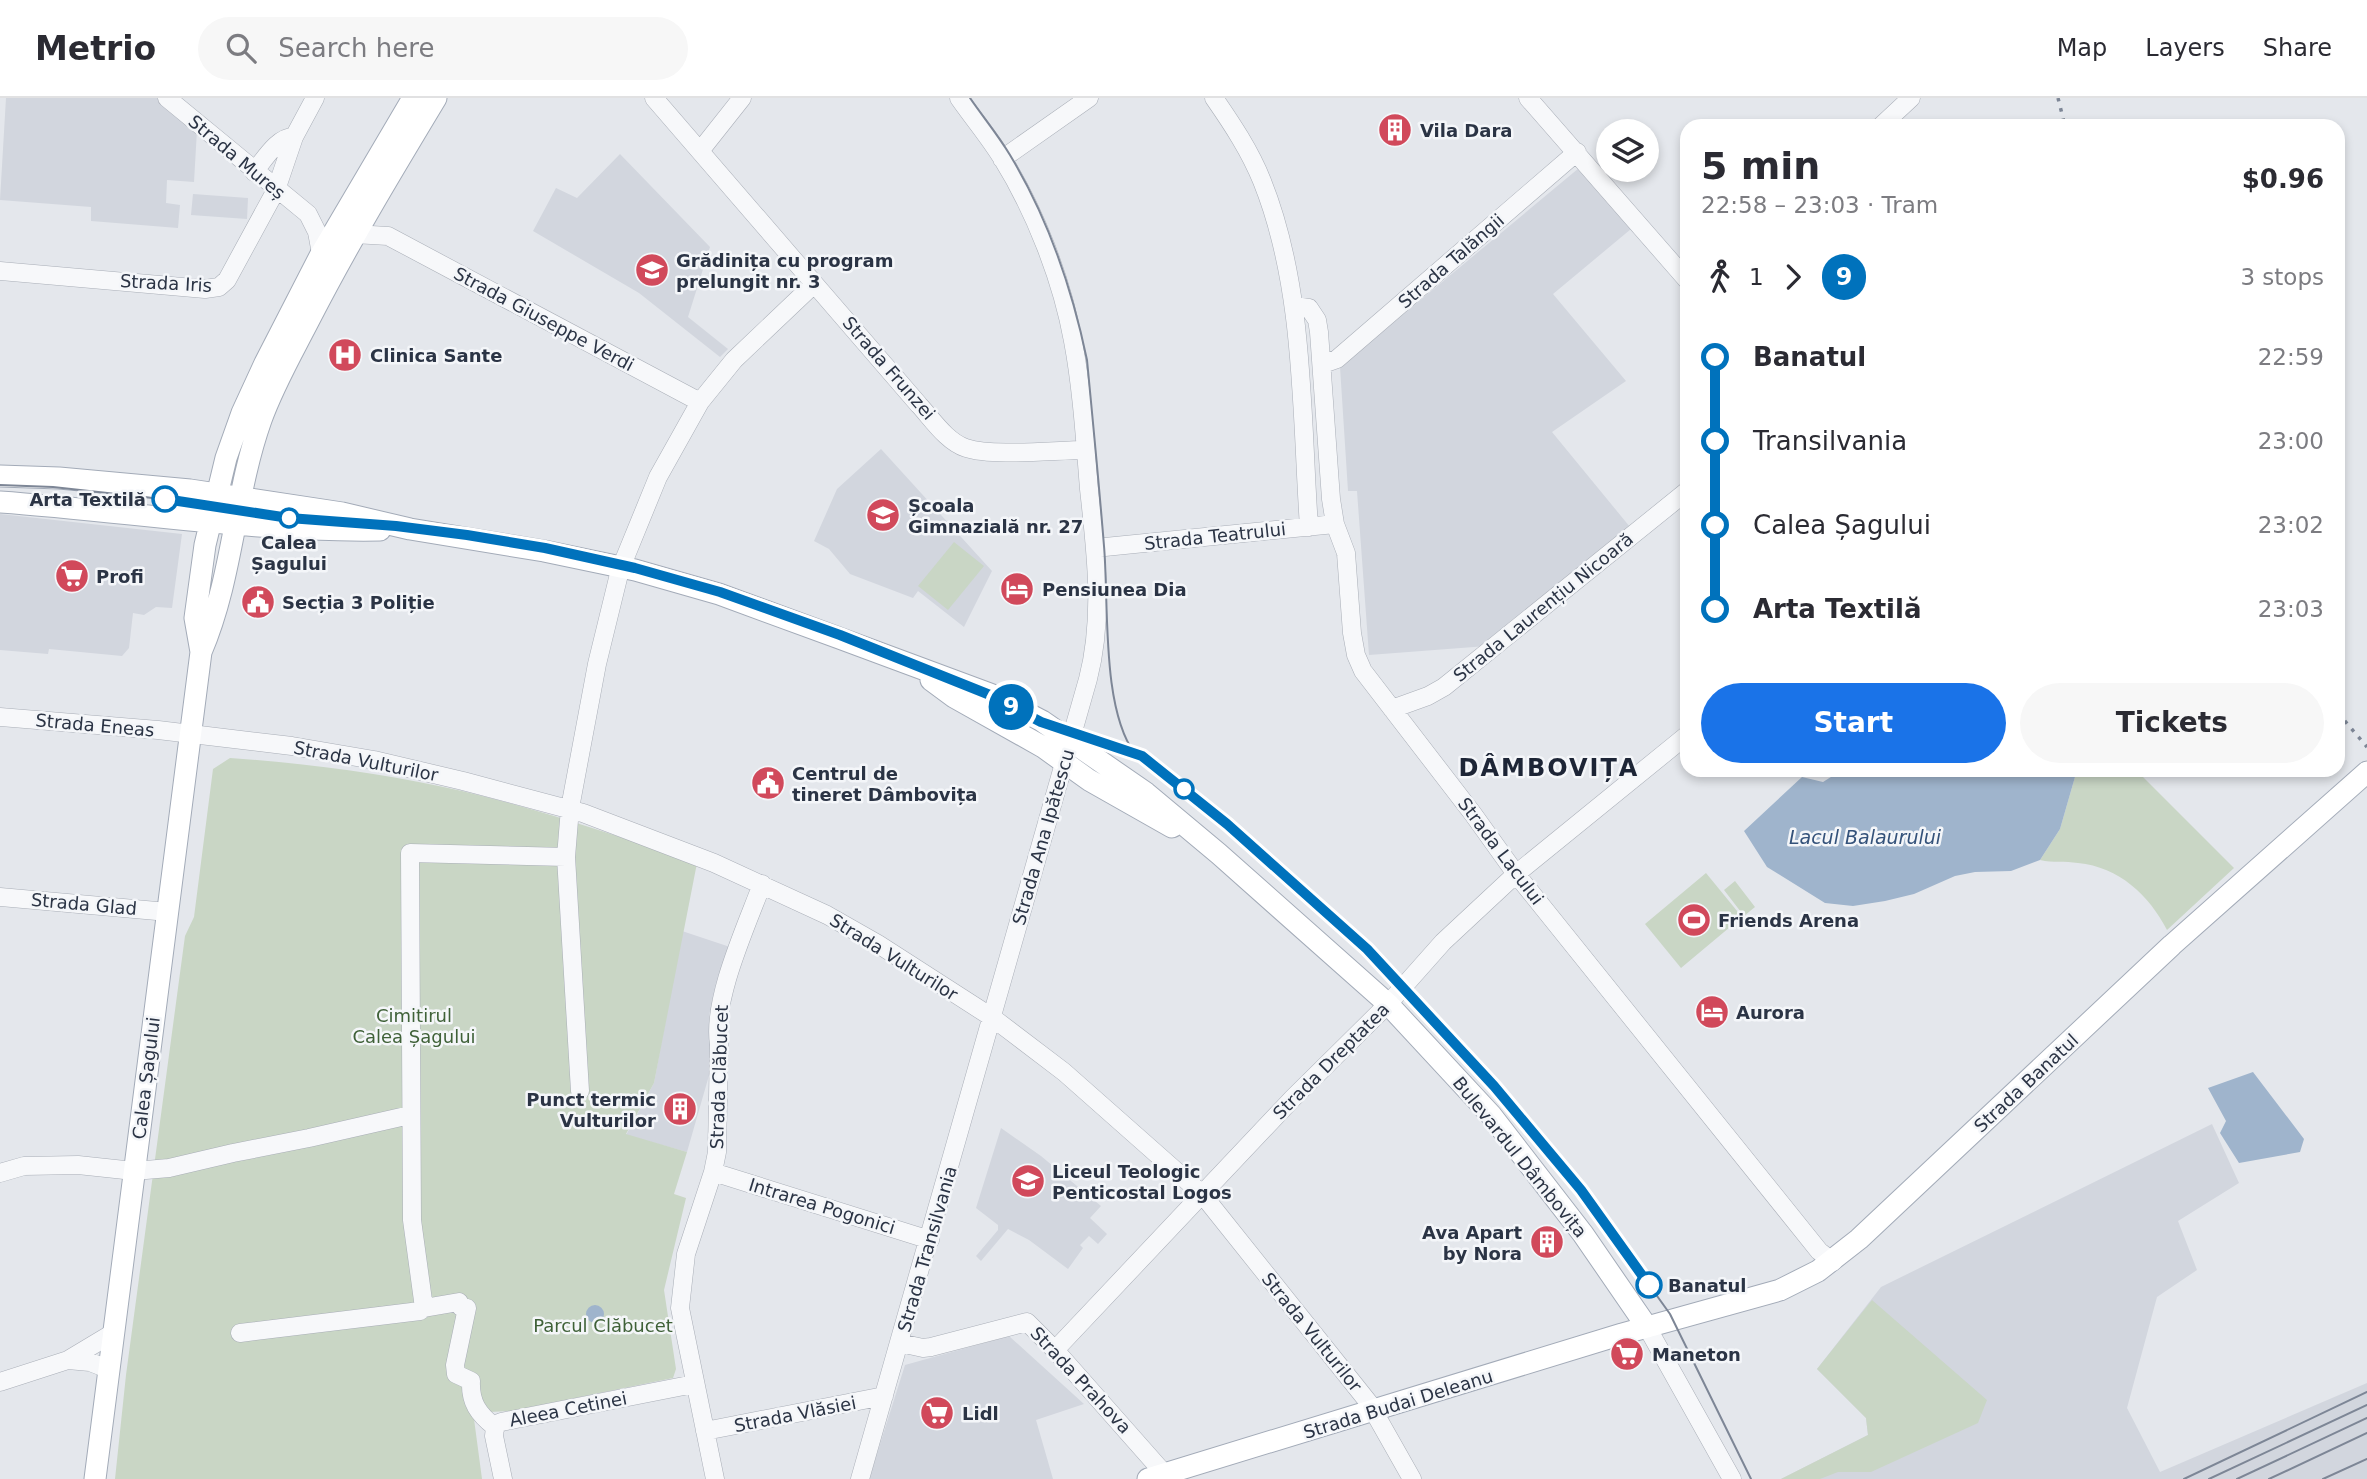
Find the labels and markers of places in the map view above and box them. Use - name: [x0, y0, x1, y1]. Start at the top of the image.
- building icon: Vila Dara: [1376, 111, 1414, 149]
- place label: Vila Dara: [1420, 120, 1512, 141]
- place label: Grădinița cu program prelungit nr. 3: [676, 250, 893, 292]
- school or university icon: Grădinița cu program prelungit nr. 3: [633, 251, 671, 289]
- hospital icon: Clinica Sante: [326, 336, 364, 374]
- place label: Clinica Sante: [370, 345, 502, 366]
- marker: Arta Textilă: [152, 486, 178, 512]
- place label: Arta Textilă: [29, 489, 146, 510]
- place label: Școala Gimnazială nr. 27: [908, 495, 1083, 537]
- school or university icon: Școala Gimnazială nr. 27: [864, 496, 902, 534]
- marker: Calea Șagului: [279, 508, 299, 528]
- place label: Calea Șagului: [251, 532, 327, 574]
- supermarket icon: Profi: [53, 557, 91, 595]
- place label: Profi: [96, 566, 144, 587]
- hotel icon: Pensiunea Dia: [998, 570, 1036, 608]
- place label: Pensiunea Dia: [1042, 579, 1187, 600]
- public building icon: Secția 3 Poliție: [239, 583, 277, 621]
- place label: Secția 3 Poliție: [282, 592, 435, 613]
- place label: Centrul de tineret Dâmbovița: [792, 763, 978, 805]
- public building icon: Centrul de tineret Dâmbovița: [749, 764, 787, 802]
- unlabelled marker: [1174, 779, 1194, 799]
- sports icon: Friends Arena: [1675, 901, 1713, 939]
- place label: Friends Arena: [1718, 910, 1859, 931]
- hotel icon: Aurora: [1693, 993, 1731, 1031]
- place label: Aurora: [1736, 1002, 1805, 1023]
- place label: Punct termic Vulturilor: [526, 1089, 656, 1131]
- building icon: Punct termic Vulturilor: [661, 1090, 699, 1128]
- place label: Liceul Teologic Penticostal Logos: [1052, 1161, 1232, 1203]
- school or university icon: Liceul Teologic Penticostal Logos: [1009, 1162, 1047, 1200]
- place label: Ava Apart by Nora: [1422, 1222, 1522, 1264]
- building icon: Ava Apart by Nora: [1528, 1223, 1566, 1261]
- marker: Banatul: [1636, 1272, 1662, 1298]
- place label: Banatul: [1668, 1275, 1746, 1296]
- supermarket icon: Maneton: [1608, 1335, 1646, 1373]
- place label: Maneton: [1652, 1344, 1741, 1365]
- supermarket icon: Lidl: [918, 1394, 956, 1432]
- place label: Lidl: [962, 1403, 999, 1424]

